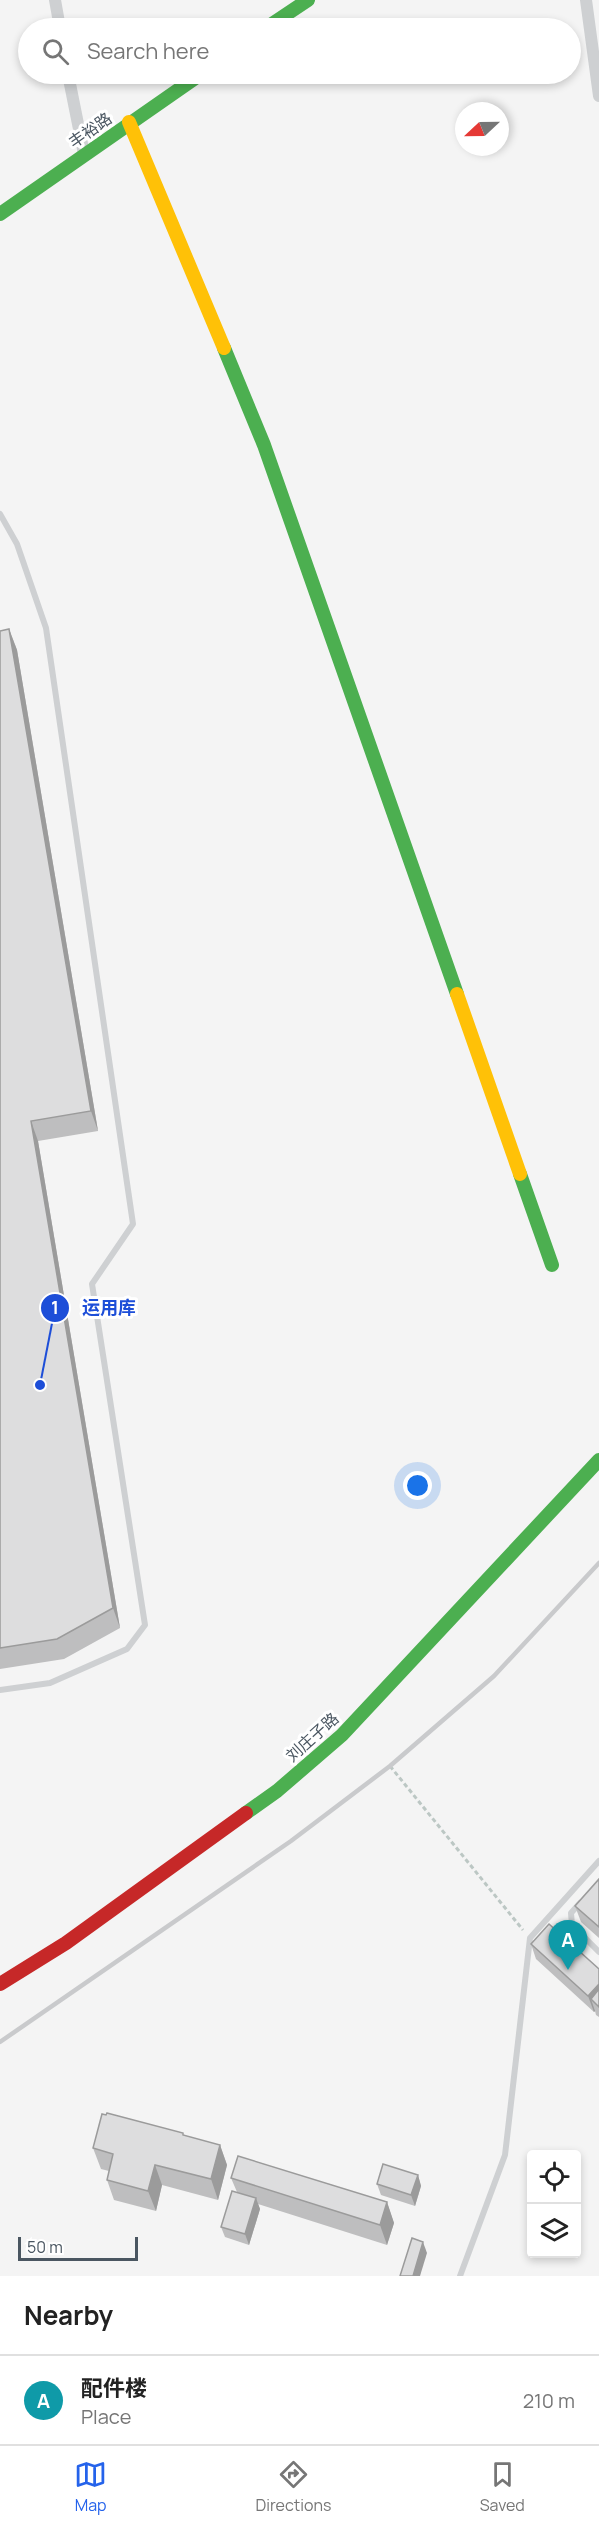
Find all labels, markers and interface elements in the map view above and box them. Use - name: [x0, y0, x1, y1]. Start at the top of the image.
- search box: [18, 18, 581, 84]
- icon: search: [39, 35, 72, 68]
- text: Search here: [87, 36, 209, 66]
- north arrow: [455, 102, 509, 156]
- street label: 丰裕路: [64, 107, 116, 153]
- callout: 运用库: [40, 1290, 148, 1326]
- text: 1: [51, 1295, 59, 1319]
- text: 运用库: [82, 1295, 136, 1319]
- your location: [403, 1471, 432, 1500]
- street label: 刘庄子路: [281, 1707, 343, 1767]
- pin: A: [548, 1920, 588, 1970]
- map controls: [527, 2150, 581, 2258]
- button: locate: [527, 2150, 581, 2204]
- button: layers: [527, 2204, 581, 2258]
- scale bar: [18, 2234, 138, 2262]
- text: 50 m: [27, 2236, 63, 2258]
- text: Nearby: [24, 2297, 113, 2333]
- text: 配件楼: [81, 2373, 147, 2403]
- text: A: [37, 2387, 50, 2414]
- text: 210 m: [523, 2387, 575, 2414]
- text: Place: [81, 2403, 131, 2430]
- tab: Map: [74, 2458, 107, 2516]
- tab: Directions: [256, 2458, 331, 2516]
- tab: Saved: [480, 2458, 525, 2516]

